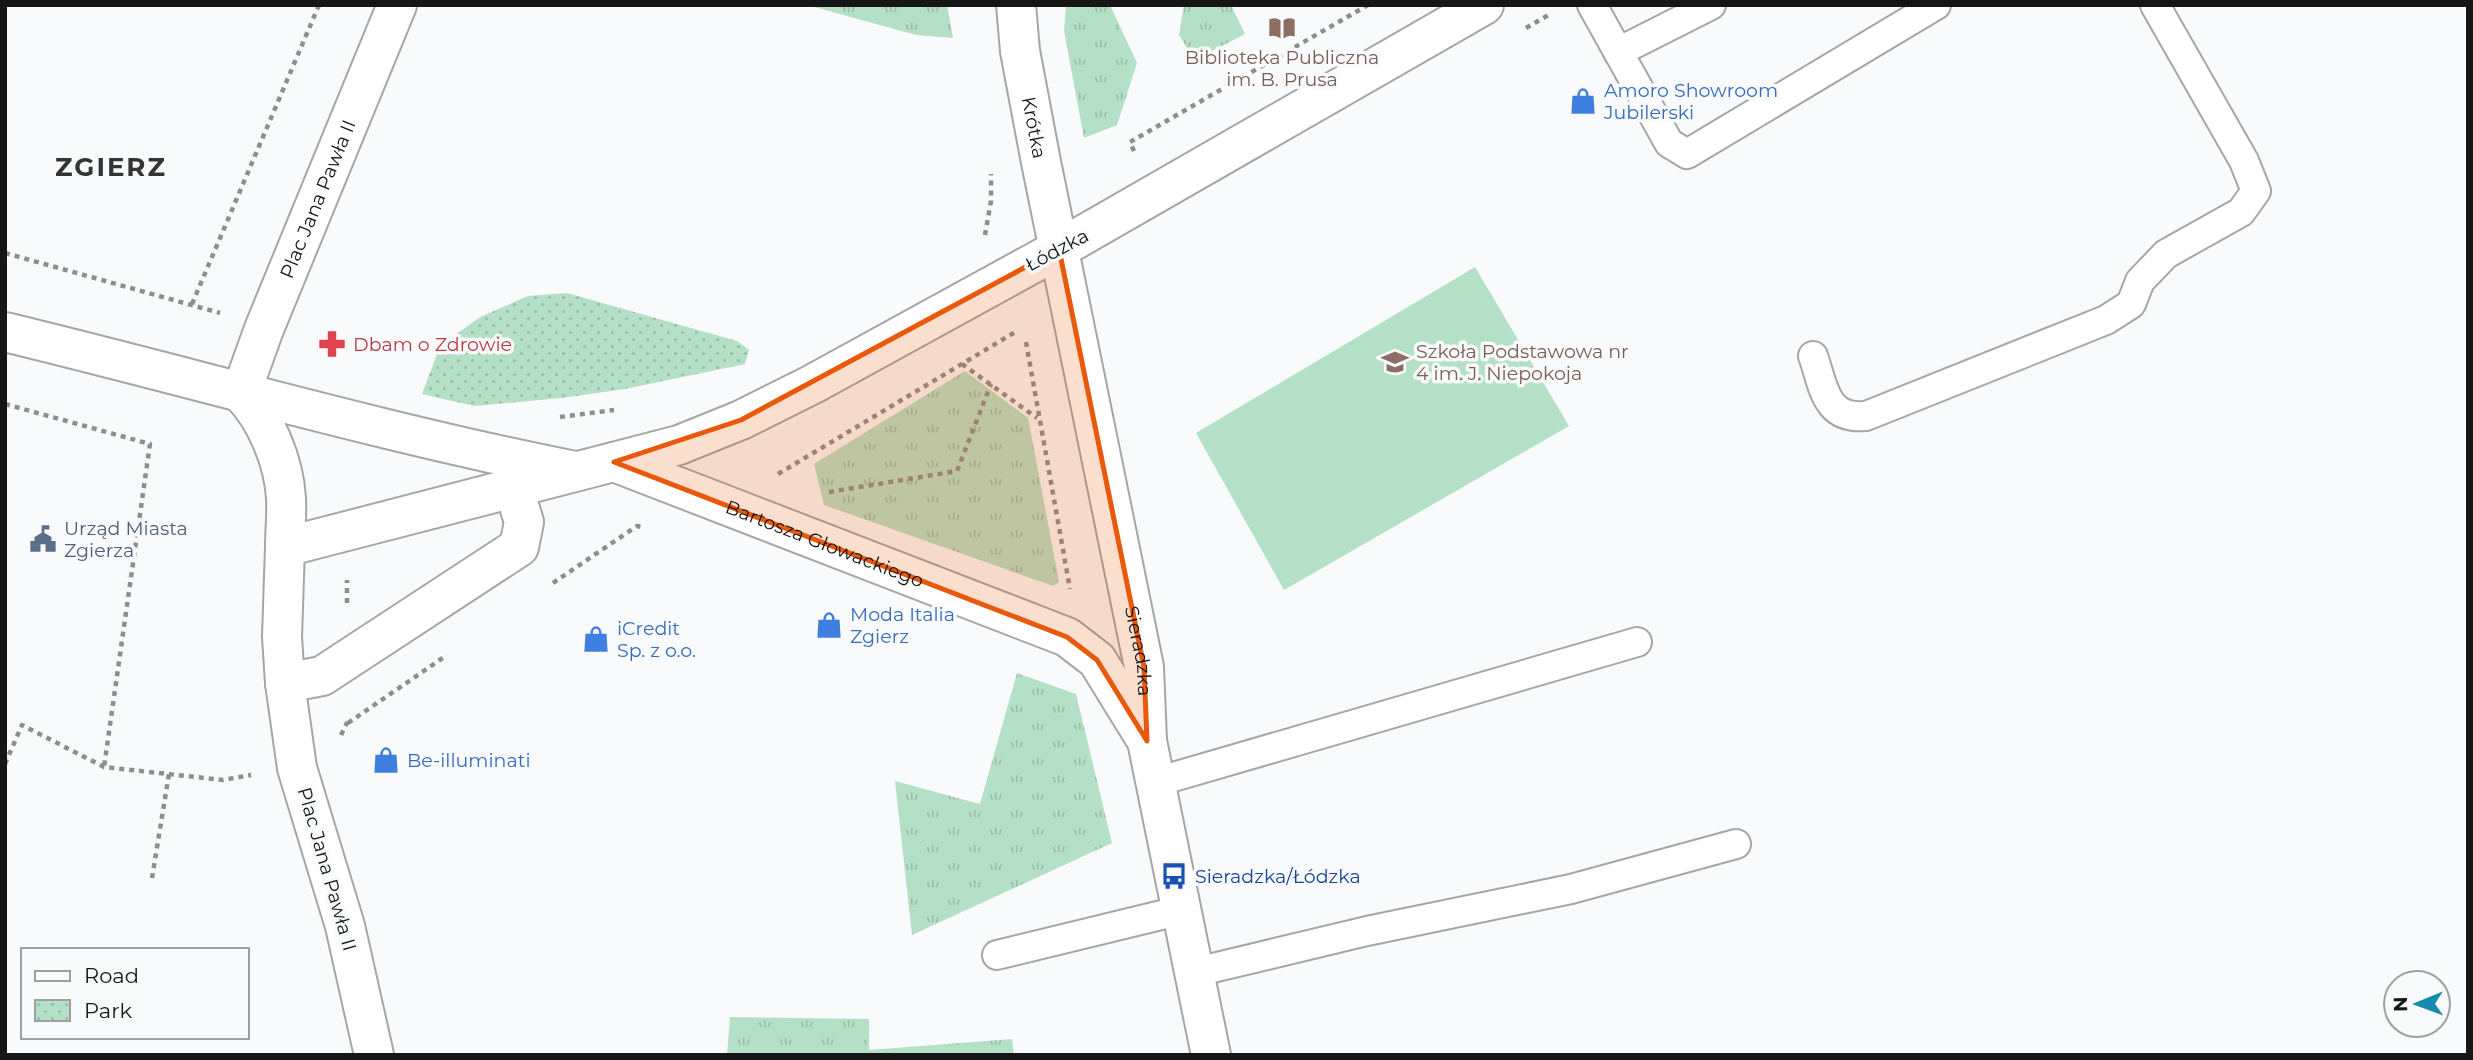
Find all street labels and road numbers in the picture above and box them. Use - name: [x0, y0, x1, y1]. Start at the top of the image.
- street label: Krótka: [1017, 94, 1052, 160]
- street label: Plac Jana Pawła II: [275, 116, 360, 282]
- street label: Łódzka: [1022, 224, 1092, 276]
- street label: Bartosza Głowackiego: [722, 495, 927, 592]
- street label: Sieradzka: [1120, 604, 1157, 697]
- street label: Plac Jana Pawła II: [293, 784, 361, 954]

